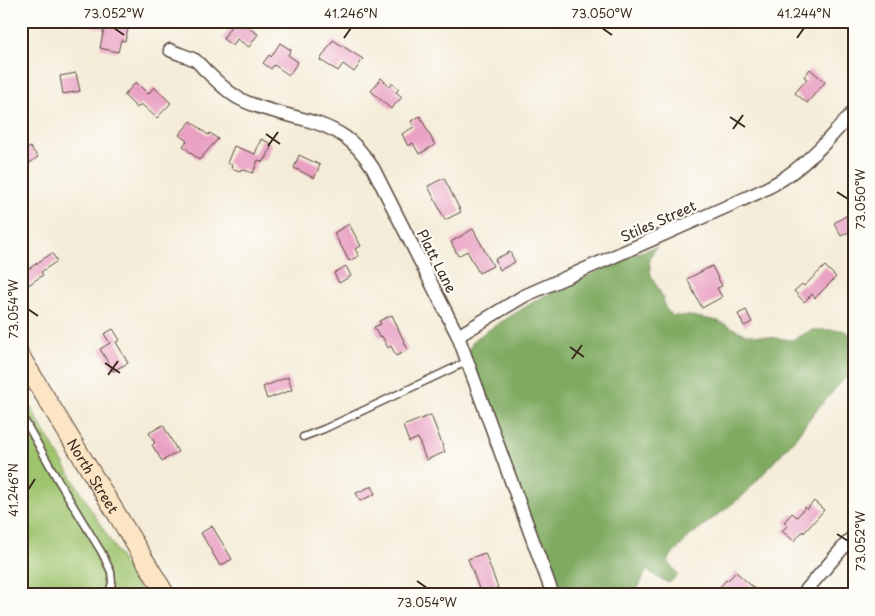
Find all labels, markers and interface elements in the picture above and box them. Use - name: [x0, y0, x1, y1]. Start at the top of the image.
- text: 73.052°W: [84, 4, 145, 22]
- text: 41.246°N: [324, 4, 378, 22]
- text: 73.050°W: [572, 4, 633, 22]
- text: 41.244°N: [777, 4, 831, 22]
- text: 73.050°W: [851, 168, 869, 229]
- street label: Stiles Street: [617, 195, 700, 247]
- street label: Platt Lane: [412, 225, 462, 297]
- text: 73.054°W: [4, 278, 22, 339]
- street label: North Street: [62, 434, 124, 518]
- text: 41.246°N: [4, 463, 22, 517]
- text: 73.052°W: [851, 510, 869, 571]
- text: 73.054°W: [397, 593, 458, 611]

